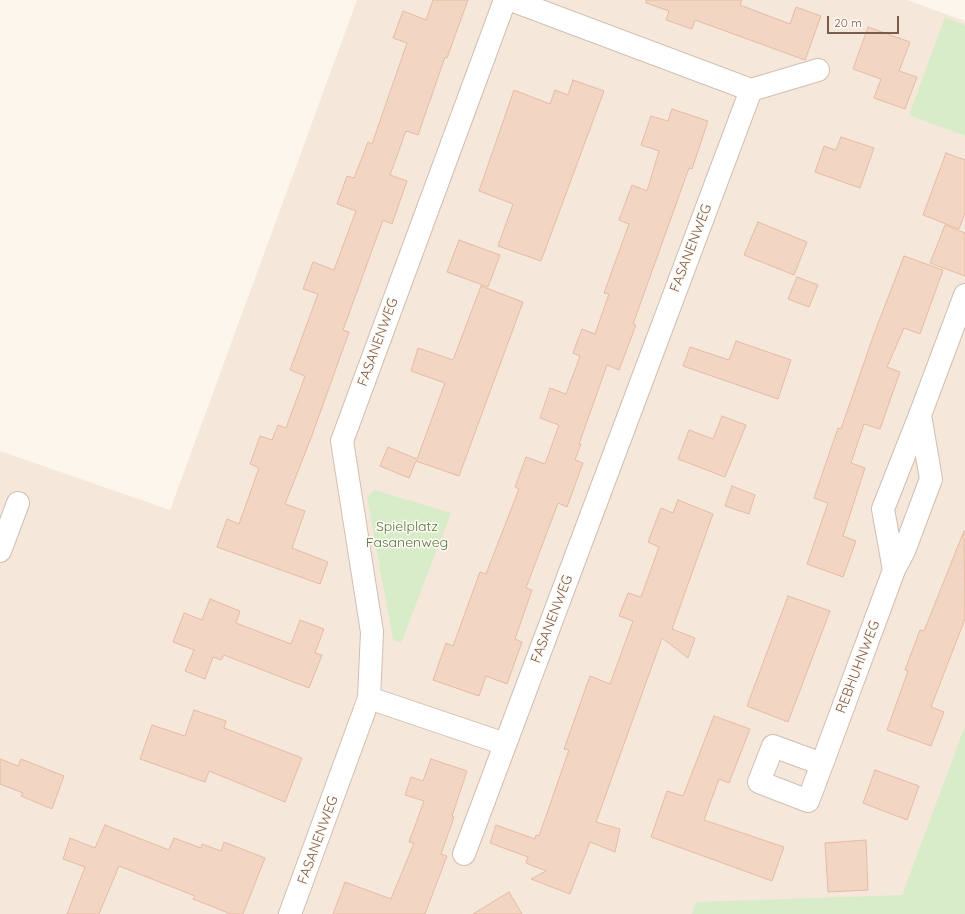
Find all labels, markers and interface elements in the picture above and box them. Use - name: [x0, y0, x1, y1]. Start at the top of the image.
- scale bar: [829, 8, 901, 34]
- text: 20 m: [834, 15, 862, 30]
- street label: FASANENWEG: [666, 202, 716, 294]
- street label: FASANENWEG: [354, 295, 402, 389]
- park label: Spielplatz Fasanenweg: [366, 519, 448, 552]
- street label: FASANENWEG: [527, 573, 577, 665]
- street label: REBHUHNWEG: [833, 618, 883, 716]
- street label: FASANENWEG: [294, 793, 342, 887]

